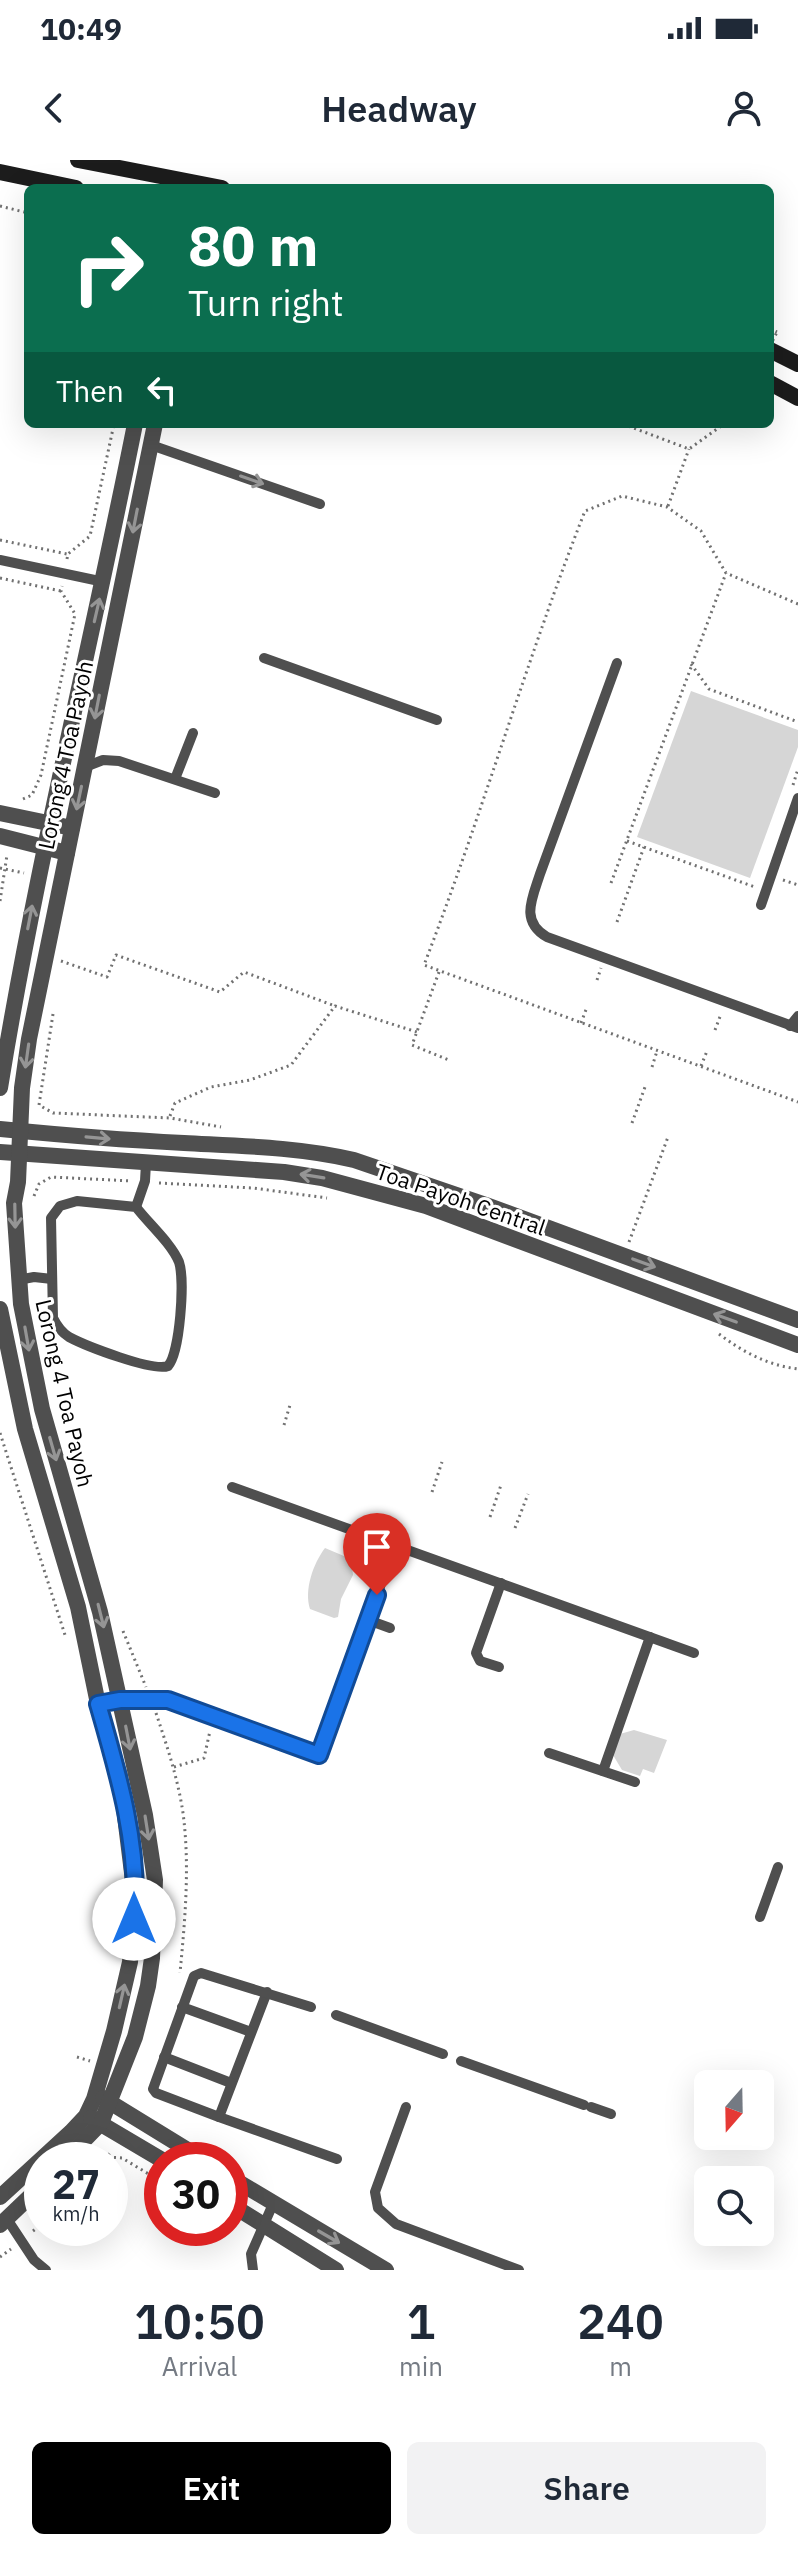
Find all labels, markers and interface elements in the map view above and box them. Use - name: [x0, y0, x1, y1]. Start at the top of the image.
- text: 10:49: [40, 9, 122, 48]
- text: Headway: [321, 85, 477, 132]
- icon: back: [32, 86, 76, 130]
- icon: person: [722, 86, 766, 130]
- text: 80 m: [188, 209, 318, 281]
- icon: right: [56, 216, 160, 320]
- text: Turn right: [188, 279, 344, 326]
- icon: left: [140, 368, 184, 412]
- text: Then: [56, 371, 124, 410]
- one-way arrow: [239, 474, 264, 489]
- one-way arrow: [126, 508, 141, 534]
- one-way arrow: [91, 598, 106, 624]
- street label: Lorong 4 Toa Payoh: [31, 658, 99, 852]
- one-way arrow: [89, 694, 104, 720]
- one-way arrow: [71, 785, 86, 810]
- one-way arrow: [23, 905, 38, 931]
- one-way arrow: [19, 1043, 34, 1069]
- one-way arrow: [84, 1131, 111, 1146]
- street label: Toa Payoh Central: [372, 1156, 550, 1242]
- one-way arrow: [300, 1168, 325, 1183]
- one-way arrow: [7, 1202, 22, 1229]
- one-way arrow: [631, 1257, 656, 1271]
- street label: Lorong 4 Toa Payoh: [29, 1296, 101, 1490]
- one-way arrow: [713, 1310, 738, 1324]
- one-way arrow: [21, 1326, 36, 1351]
- one-way arrow: [46, 1436, 61, 1462]
- pin: [343, 1513, 411, 1595]
- icon: arrive: [355, 1525, 399, 1569]
- one-way arrow: [94, 1602, 109, 1628]
- one-way arrow: [122, 1725, 137, 1750]
- one-way arrow: [140, 1814, 155, 1840]
- position arrow: [92, 1877, 176, 1961]
- one-way arrow: [115, 1984, 130, 2010]
- north arrow: [694, 2070, 774, 2150]
- map controls: [694, 2070, 774, 2246]
- speed limit sign: 30: [144, 2142, 248, 2246]
- text: 27: [52, 2158, 100, 2210]
- button: search: [694, 2166, 774, 2246]
- text: km/h: [52, 2200, 100, 2227]
- one-way arrow: [317, 2229, 340, 2245]
- text: 10:50: [134, 2290, 265, 2352]
- text: 1: [407, 2290, 435, 2352]
- text: 240: [577, 2290, 664, 2352]
- text: Arrival: [162, 2349, 237, 2383]
- text: min: [399, 2349, 443, 2383]
- text: m: [609, 2349, 632, 2383]
- button: Exit: [32, 2442, 391, 2534]
- button: Share: [407, 2442, 766, 2534]

